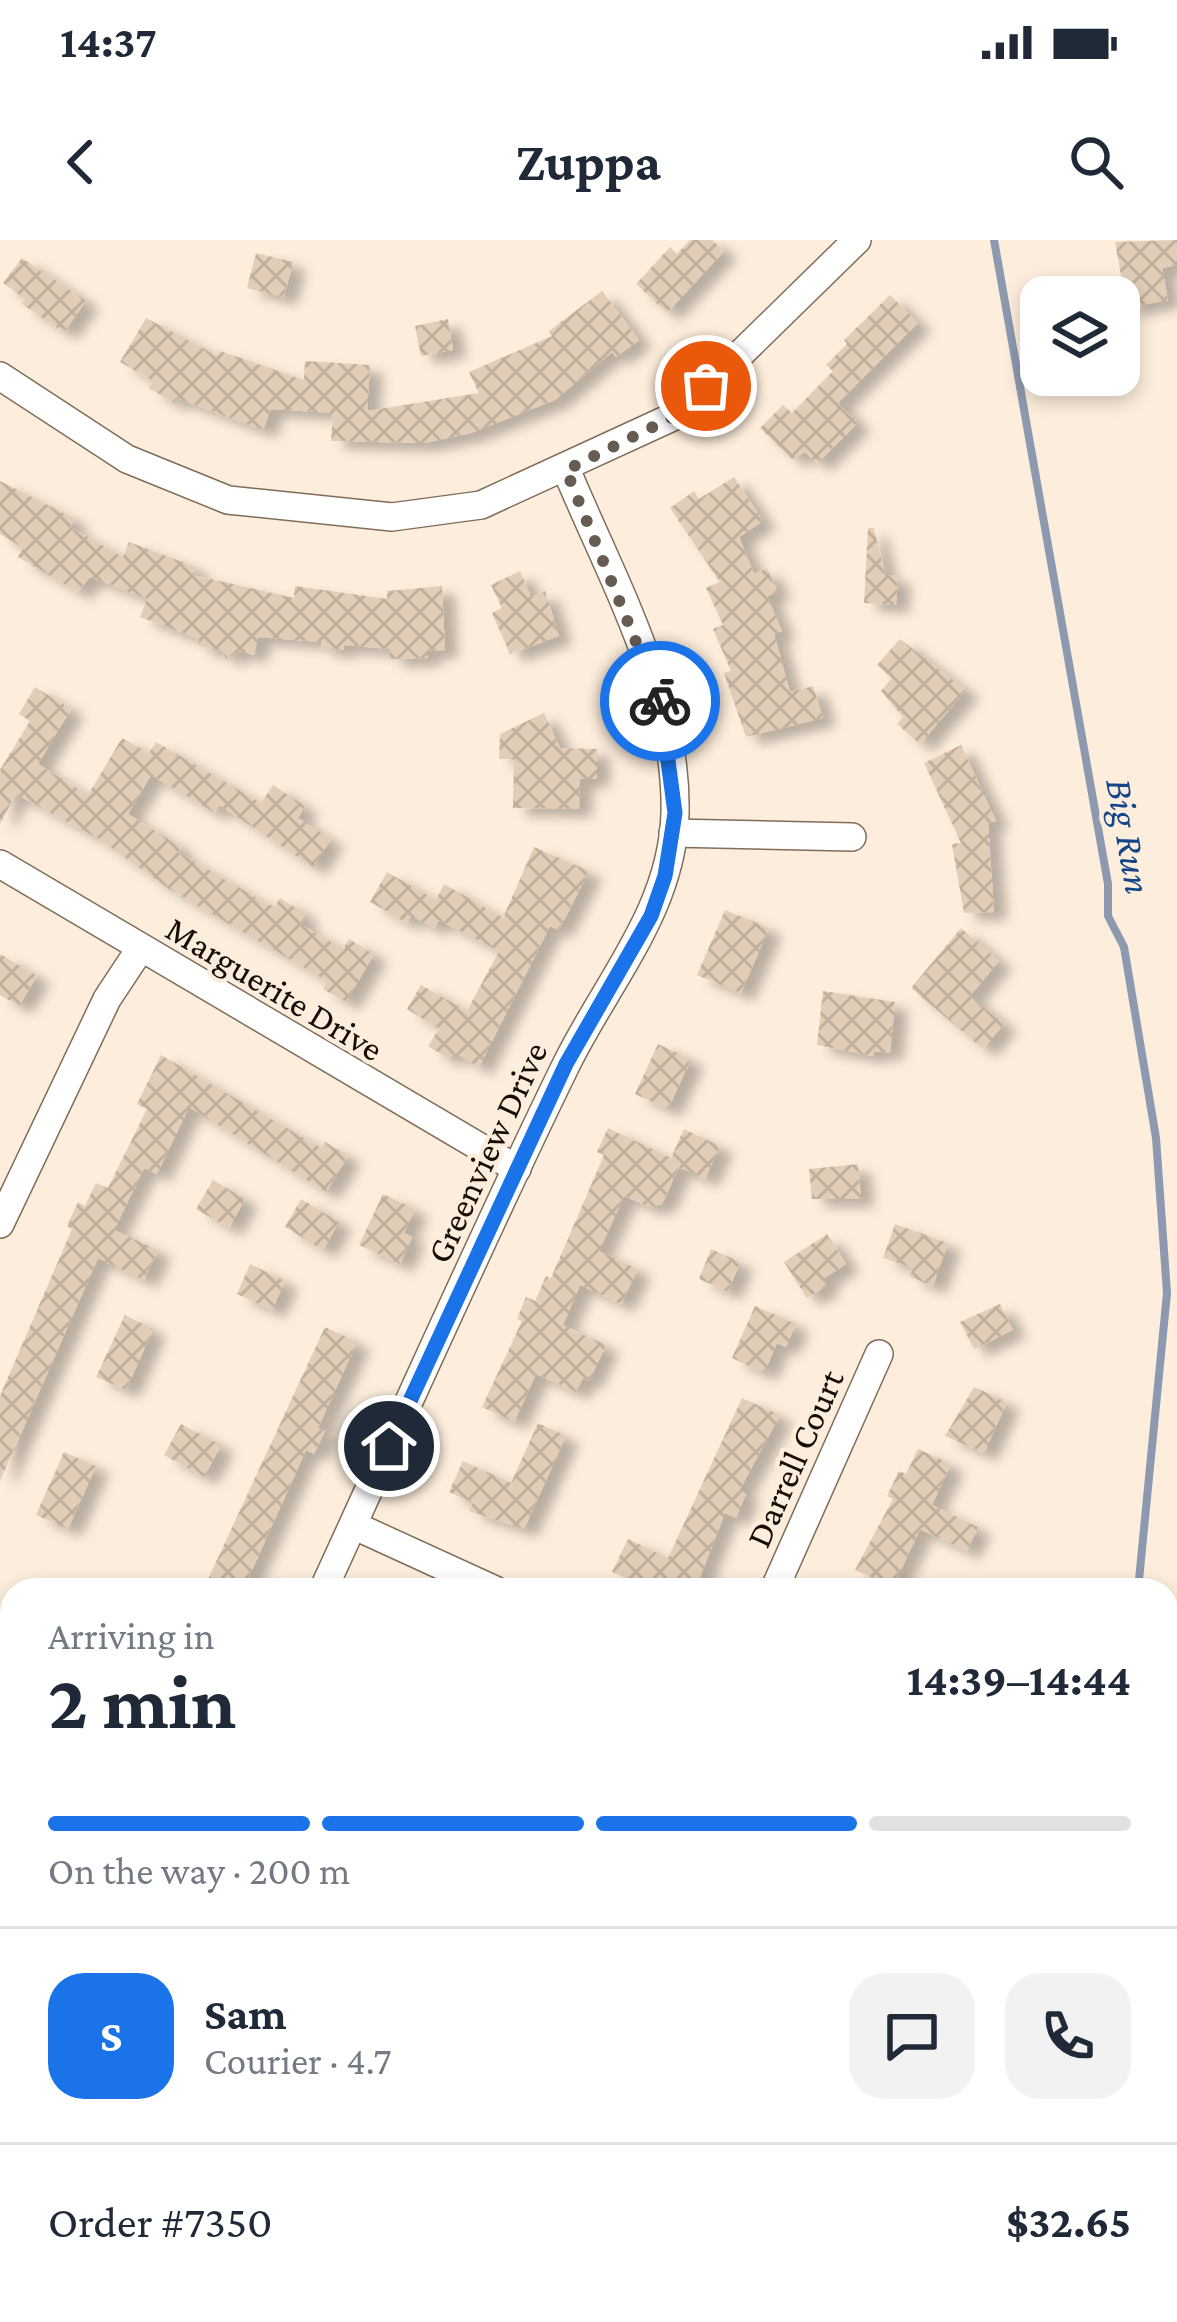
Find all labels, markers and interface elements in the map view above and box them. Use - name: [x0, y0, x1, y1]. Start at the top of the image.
- text: 14:37: [60, 17, 157, 67]
- icon: back: [48, 129, 114, 195]
- icon: search: [1063, 129, 1129, 195]
- text: Zuppa: [516, 132, 661, 192]
- map controls: [1020, 276, 1140, 396]
- button: layers: [1020, 276, 1140, 396]
- pin: [655, 335, 757, 437]
- icon: bag: [673, 353, 739, 419]
- courier: [600, 641, 720, 761]
- icon: bike: [627, 668, 693, 734]
- water label: Big Run: [1097, 775, 1161, 898]
- street label: Marguerite Drive: [159, 908, 390, 1069]
- street label: Greenview Drive: [418, 1036, 556, 1269]
- street label: Darrell Court: [738, 1363, 852, 1553]
- pin: [338, 1395, 440, 1497]
- icon: home: [356, 1413, 422, 1479]
- text: Arriving in: [48, 1614, 215, 1657]
- text: 14:39–14:44: [907, 1655, 1131, 1705]
- text: 2 min: [48, 1658, 236, 1745]
- text: On the way · 200 m: [48, 1849, 350, 1892]
- button: chat: [849, 1973, 975, 2099]
- button: phone: [1005, 1973, 1131, 2099]
- text: Sam: [204, 1989, 287, 2039]
- text: S: [100, 2011, 122, 2061]
- text: Courier · 4.7: [204, 2039, 392, 2082]
- text: Order #7350: [48, 2197, 273, 2247]
- text: $32.65: [1006, 2197, 1131, 2247]

